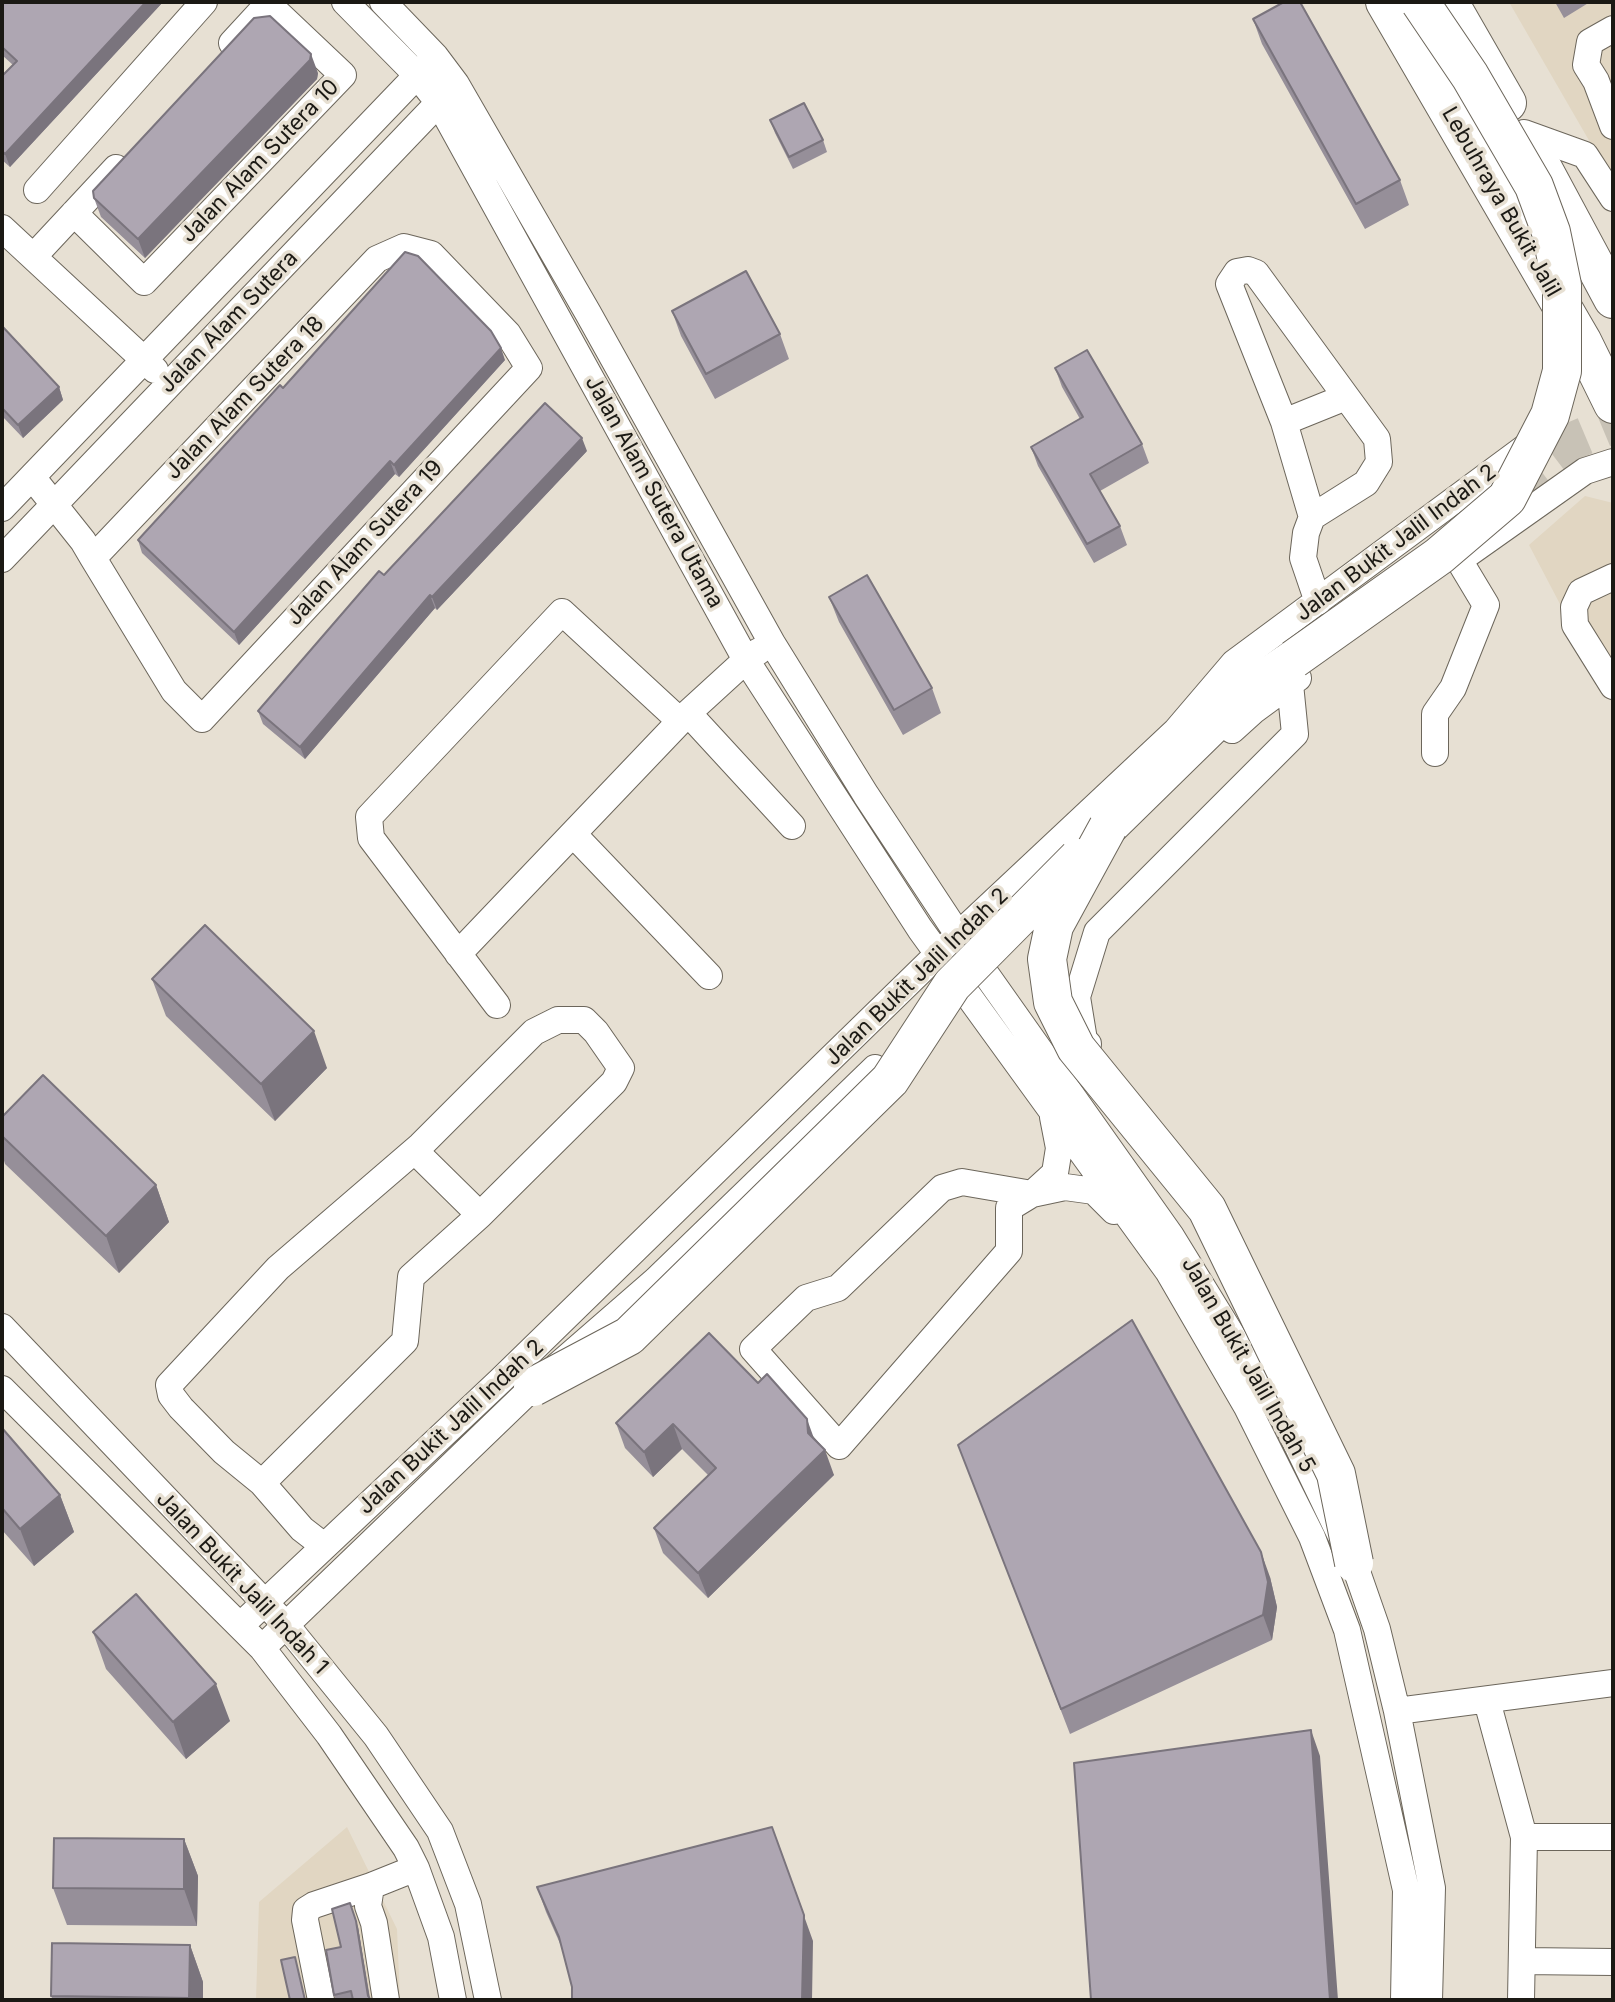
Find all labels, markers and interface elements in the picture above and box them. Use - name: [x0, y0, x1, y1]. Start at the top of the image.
- street label: Jalan Alam Sutera 10: [175, 74, 345, 248]
- street label: Lebuhraya Bukit Jalil: [1436, 102, 1566, 302]
- street label: Jalan Alam Sutera: [154, 245, 304, 399]
- street label: Jalan Alam Sutera 18: [160, 311, 330, 485]
- street label: Jalan Alam Sutera Utama: [579, 371, 729, 613]
- street label: Jalan Alam Sutera 19: [282, 455, 448, 631]
- street label: Jalan Bukit Jalil Indah 2: [1290, 459, 1502, 627]
- street label: Jalan Bukit Jalil Indah 2: [820, 883, 1014, 1071]
- street label: Jalan Bukit Jalil Indah 5: [1175, 1253, 1321, 1477]
- street label: Jalan Bukit Jalil Indah 2: [353, 1334, 549, 1520]
- street label: Jalan Bukit Jalil Indah 1: [151, 1486, 333, 1680]

